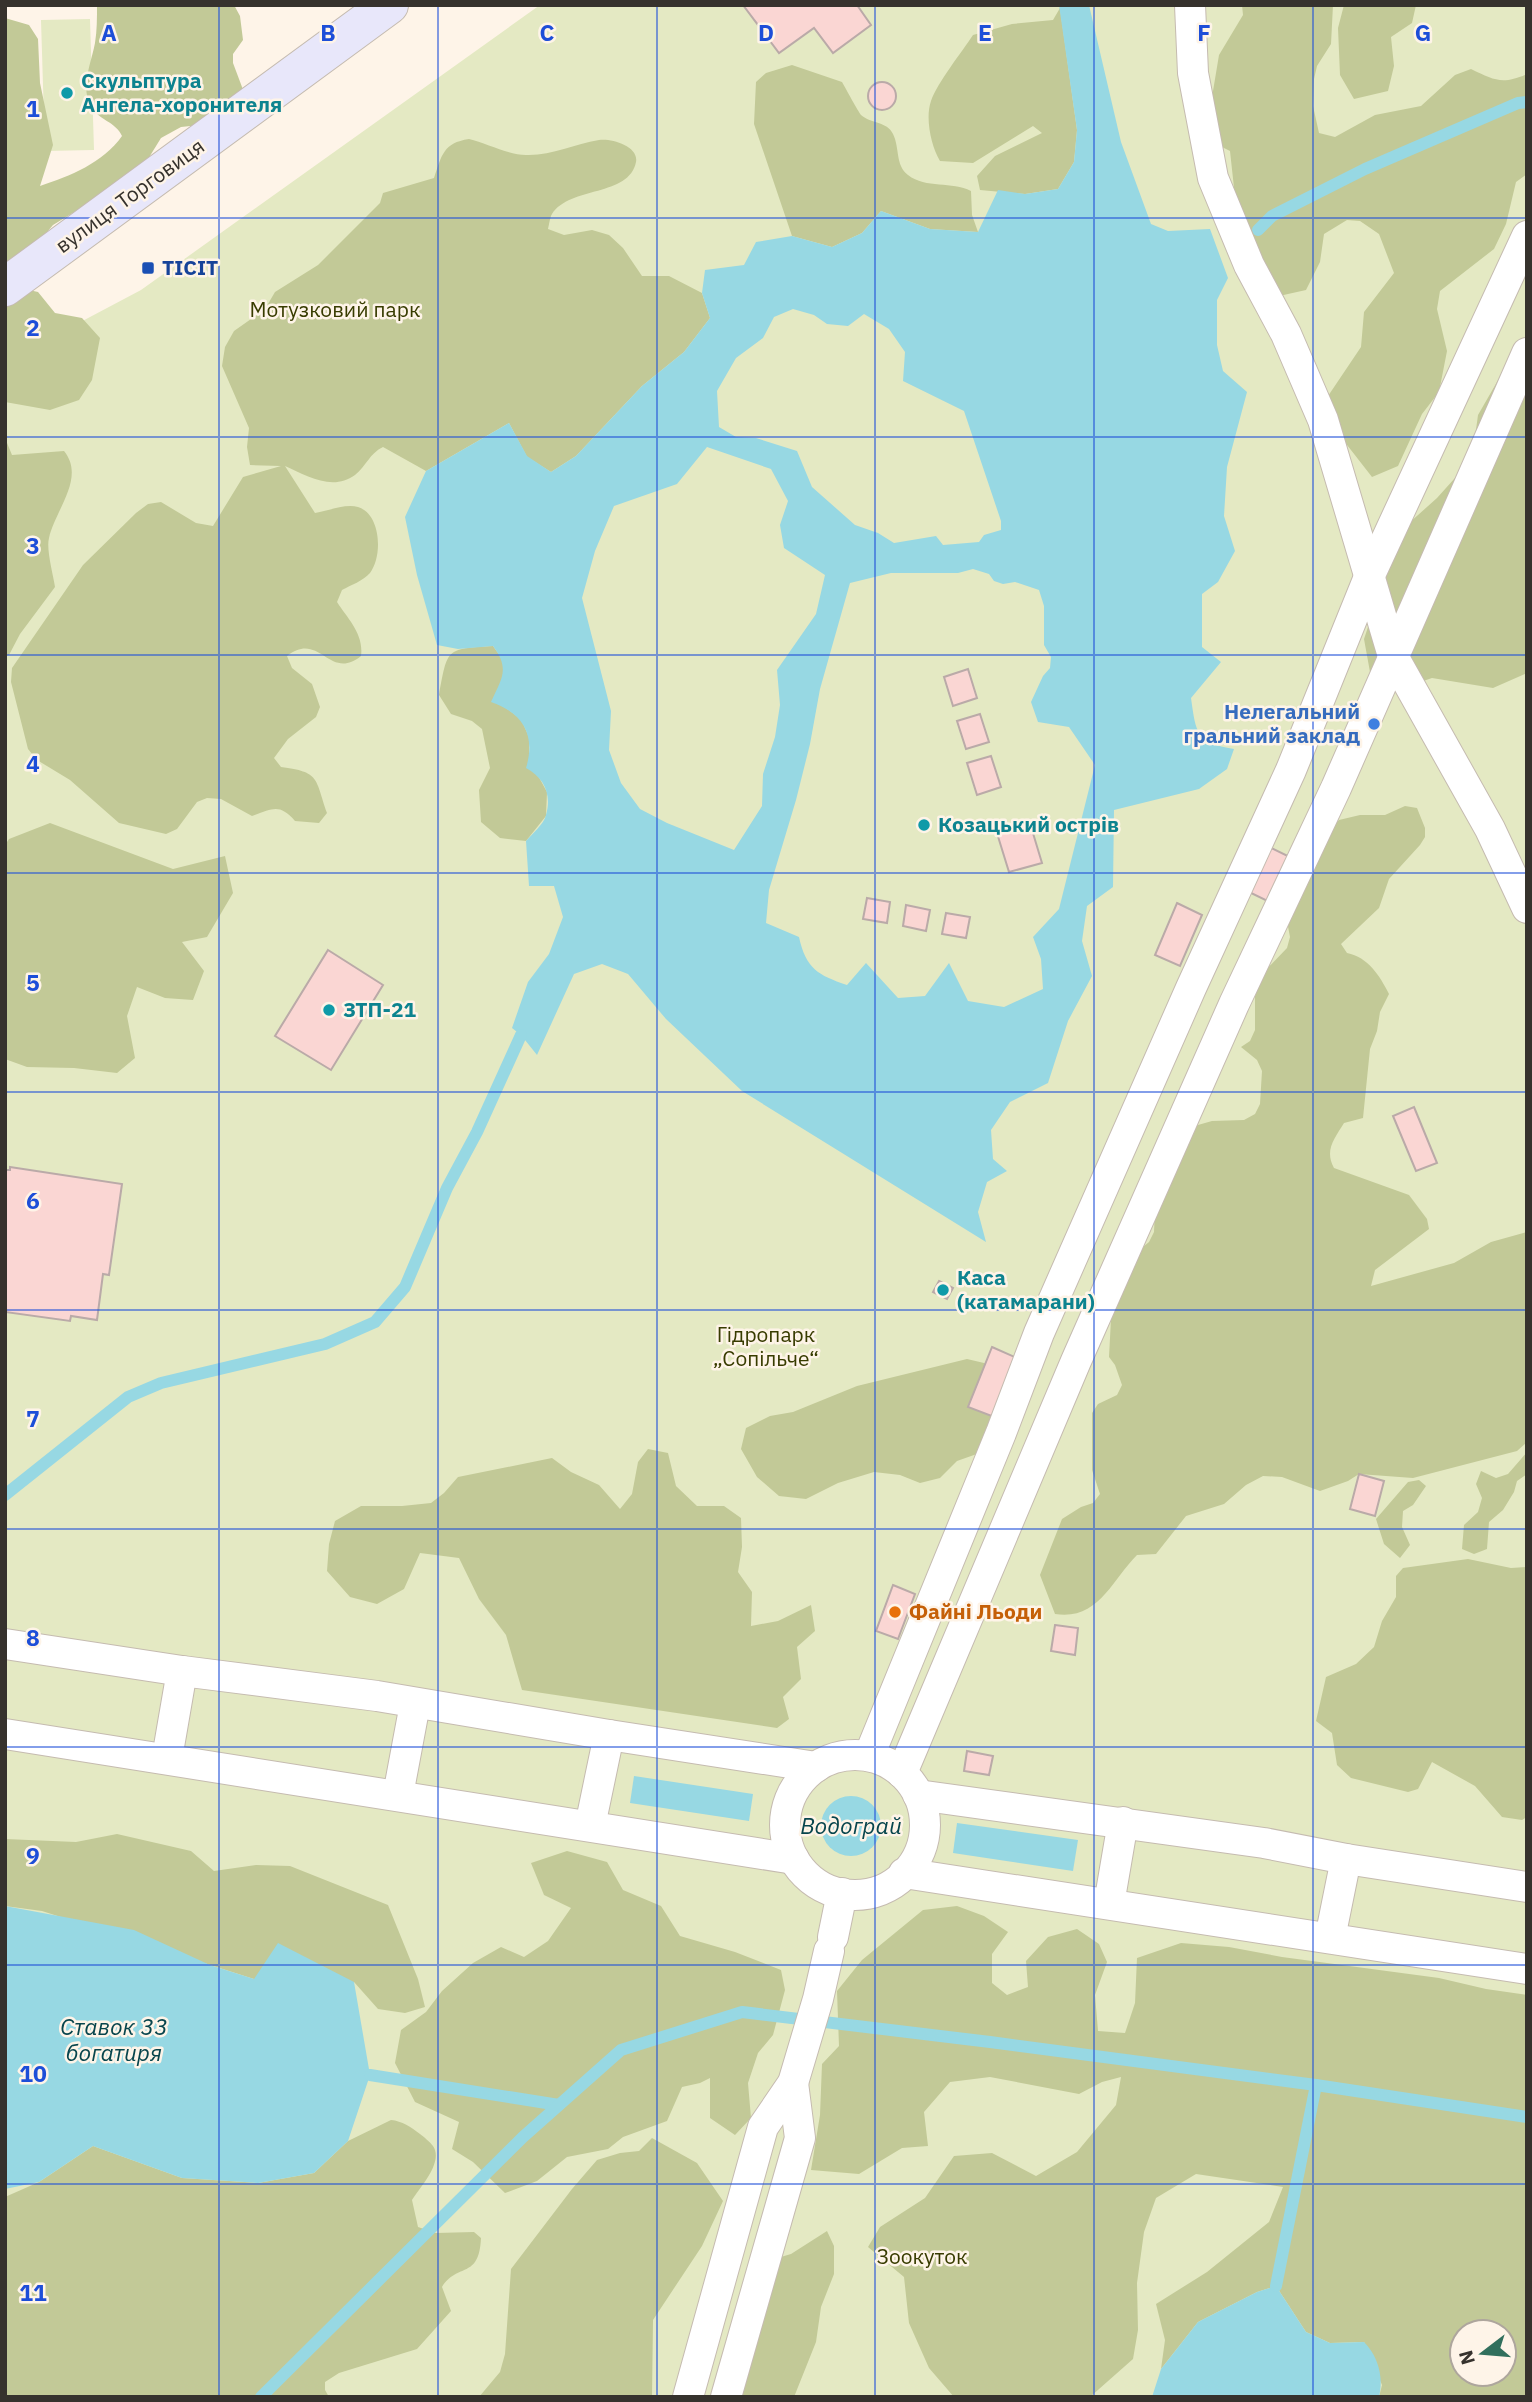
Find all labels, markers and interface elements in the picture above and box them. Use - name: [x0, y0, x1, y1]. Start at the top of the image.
- text: A: [101, 17, 117, 47]
- text: B: [320, 17, 336, 47]
- text: C: [540, 17, 555, 47]
- text: D: [758, 17, 774, 47]
- text: E: [978, 17, 992, 47]
- text: F: [1197, 17, 1211, 47]
- text: G: [1415, 17, 1431, 47]
- place label: Скульптура Ангела-хоронителя: [81, 66, 282, 118]
- marker: Скульптура Ангела-хоронителя: [59, 85, 75, 101]
- text: 1: [26, 93, 40, 123]
- street label: вулиця Торговиця: [49, 132, 210, 259]
- place label: ТІСІТ: [162, 253, 218, 281]
- marker: ТІСІТ: [140, 260, 156, 276]
- park label: Мотузковий парк: [250, 295, 420, 323]
- text: 2: [26, 312, 40, 342]
- text: 3: [26, 530, 40, 560]
- place label: Нелегальний гральний заклад: [1184, 697, 1360, 749]
- marker: Нелегальний гральний заклад: [1366, 716, 1382, 732]
- text: 4: [26, 748, 40, 778]
- place label: Козацький острів: [938, 810, 1119, 838]
- marker: Козацький острів: [916, 817, 932, 833]
- text: 5: [26, 967, 40, 997]
- place label: ЗТП-21: [343, 995, 417, 1023]
- marker: ЗТП-21: [321, 1002, 337, 1018]
- text: 6: [26, 1185, 40, 1215]
- place label: Каса (катамарани): [957, 1263, 1095, 1315]
- marker: Каса (катамарани): [935, 1282, 951, 1298]
- park label: Гідропарк „Сопільче“: [713, 1320, 819, 1372]
- text: 7: [26, 1403, 40, 1433]
- place label: Файні Льоди: [909, 1597, 1042, 1625]
- marker: Файні Льоди: [887, 1604, 903, 1620]
- text: 8: [26, 1622, 40, 1652]
- water label: Водограй: [800, 1810, 902, 1840]
- text: 9: [26, 1840, 40, 1870]
- water label: Ставок 33 богатиря: [60, 2011, 168, 2067]
- text: 10: [19, 2058, 47, 2088]
- park label: Зоокуток: [876, 2242, 968, 2270]
- text: 11: [19, 2277, 47, 2307]
- north arrow: [1448, 2318, 1518, 2388]
- text: N: [1453, 2348, 1480, 2368]

